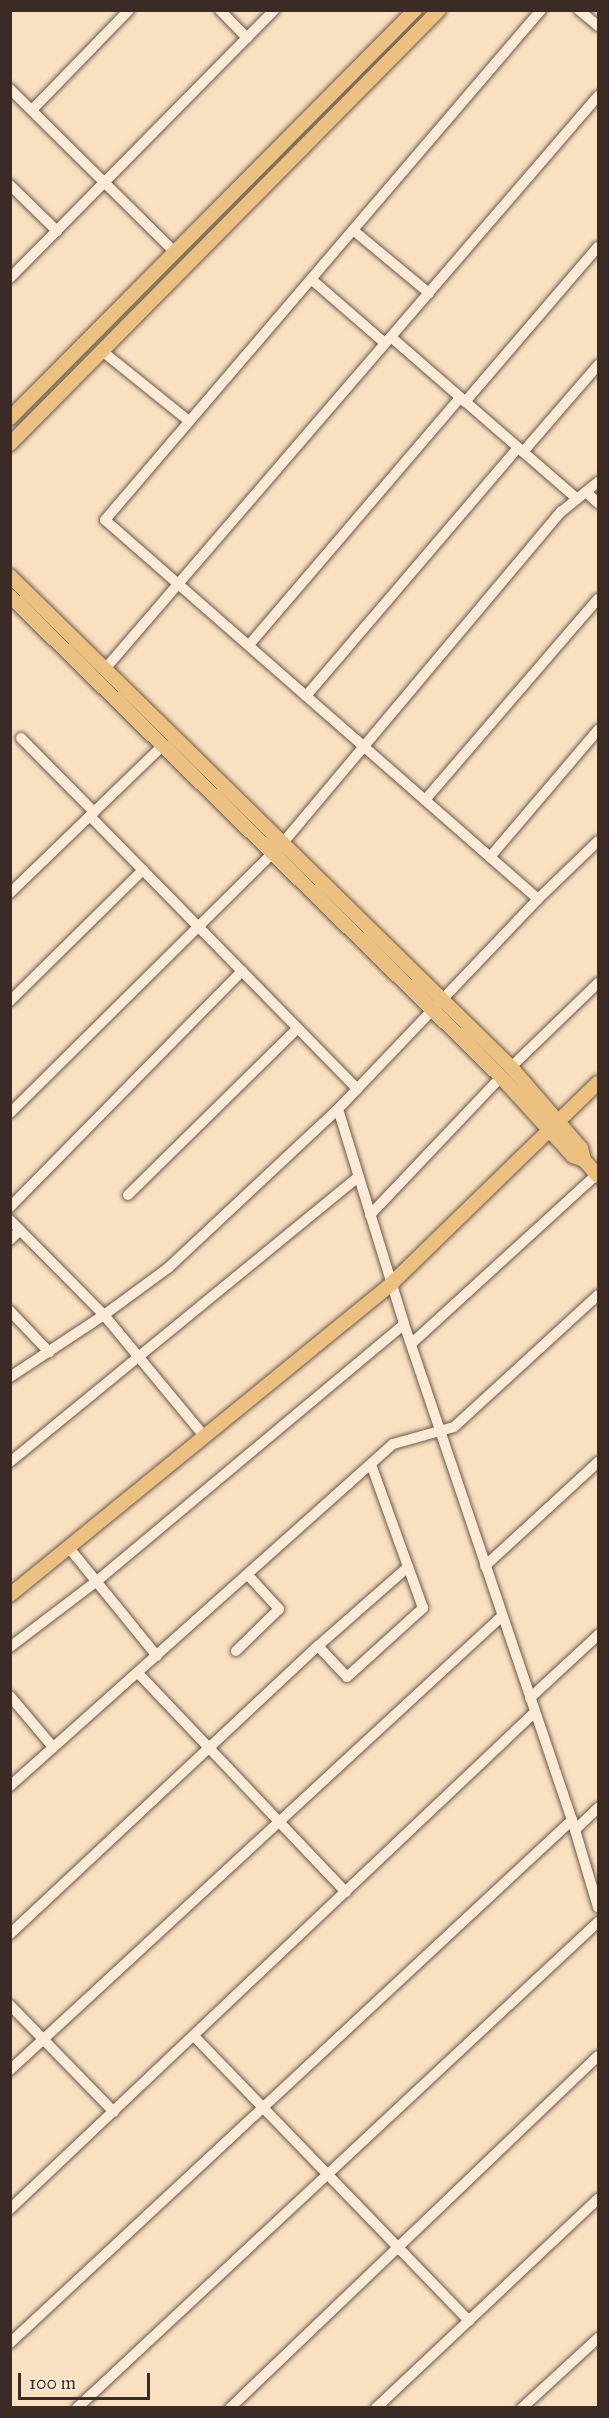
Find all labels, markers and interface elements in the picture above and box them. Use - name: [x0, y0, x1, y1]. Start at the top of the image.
- scale bar: [21, 2361, 153, 2399]
- text: 100 m: [29, 2372, 76, 2394]

